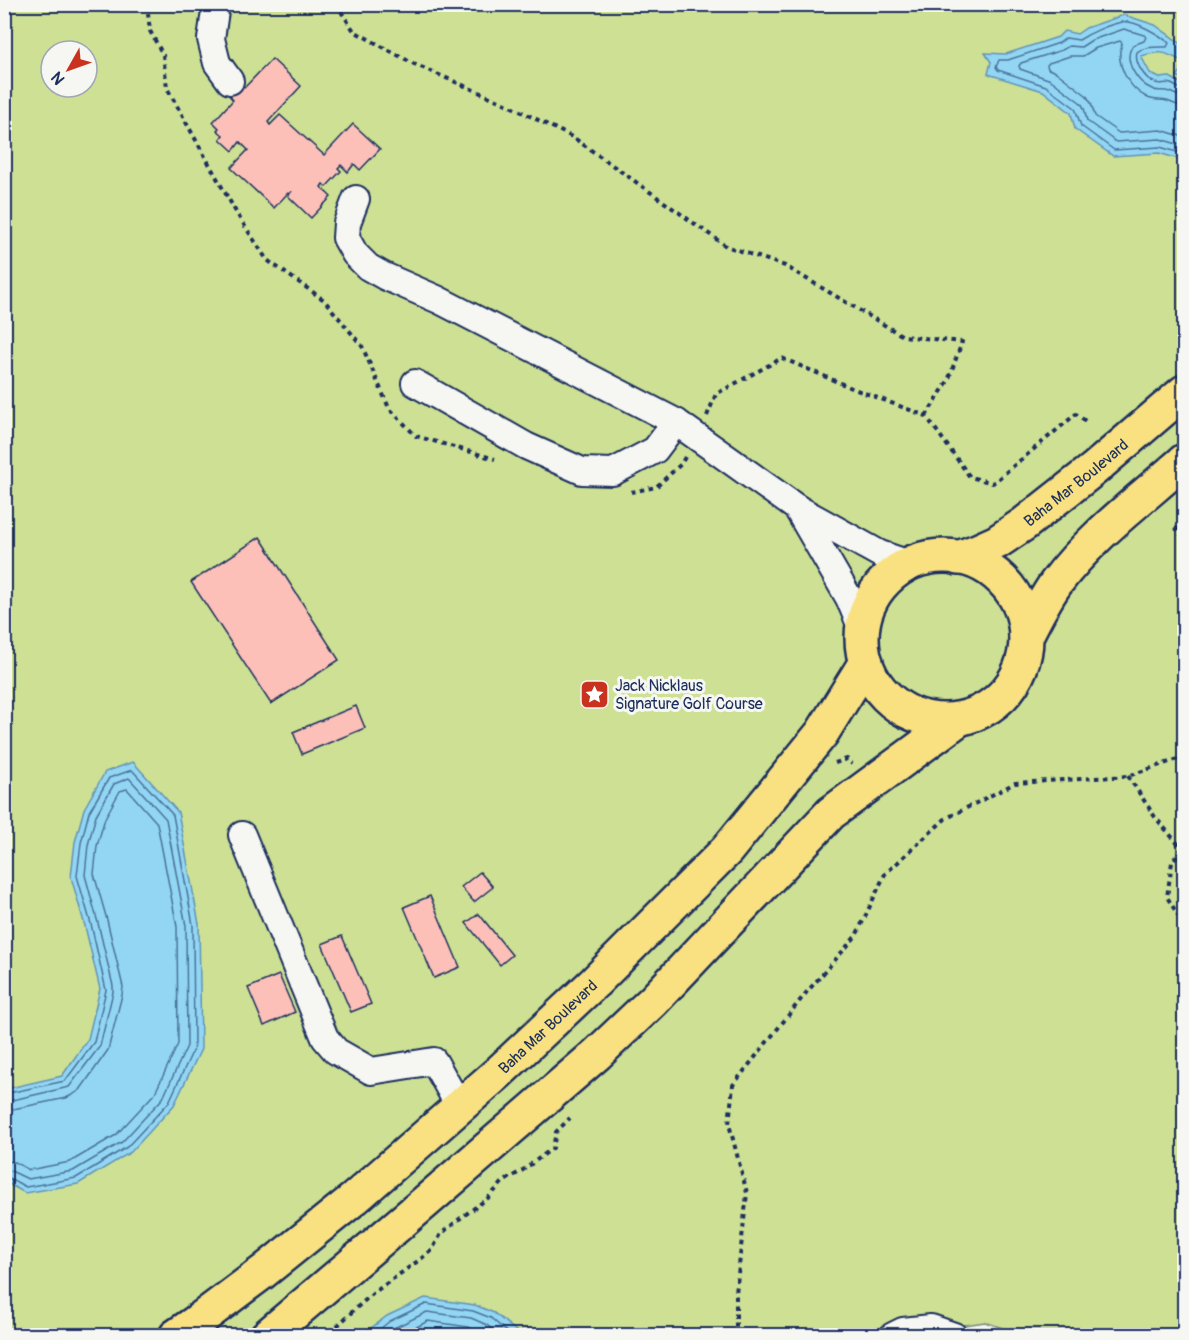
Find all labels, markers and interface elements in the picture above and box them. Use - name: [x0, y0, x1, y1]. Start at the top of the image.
- north arrow: [39, 39, 99, 99]
- text: N: [47, 67, 69, 89]
- street label: Baha Mar Boulevard: [1020, 435, 1133, 531]
- place label: Jack Nicklaus Signature Golf Course: [615, 676, 763, 714]
- place icon: Jack Nicklaus Signature Golf Course: [578, 678, 610, 710]
- street label: Baha Mar Boulevard: [495, 976, 602, 1078]

